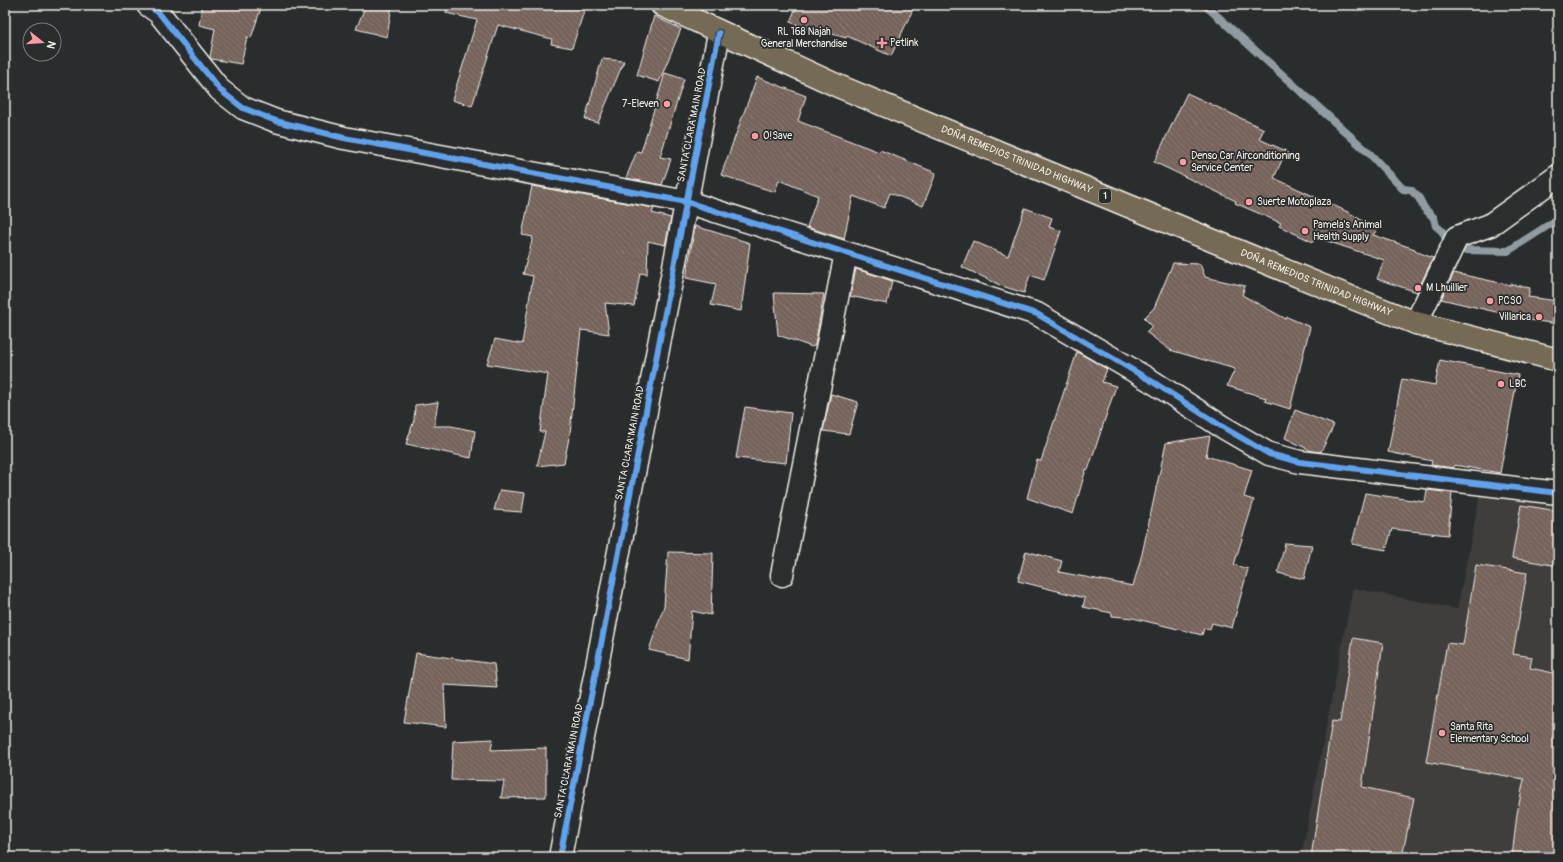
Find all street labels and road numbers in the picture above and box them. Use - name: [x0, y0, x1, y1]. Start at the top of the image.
- street label: SANTA CLARA MAIN ROAD: [675, 67, 709, 183]
- street label: DOÑA REMEDIOS TRINIDAD HIGHWAY: [939, 123, 1094, 196]
- road number: 1: [1099, 189, 1111, 203]
- street label: DOÑA REMEDIOS TRINIDAD HIGHWAY: [1239, 247, 1394, 319]
- street label: SANTA CLARA MAIN ROAD: [613, 385, 647, 501]
- street label: SANTA CLARA MAIN ROAD: [552, 703, 586, 819]

